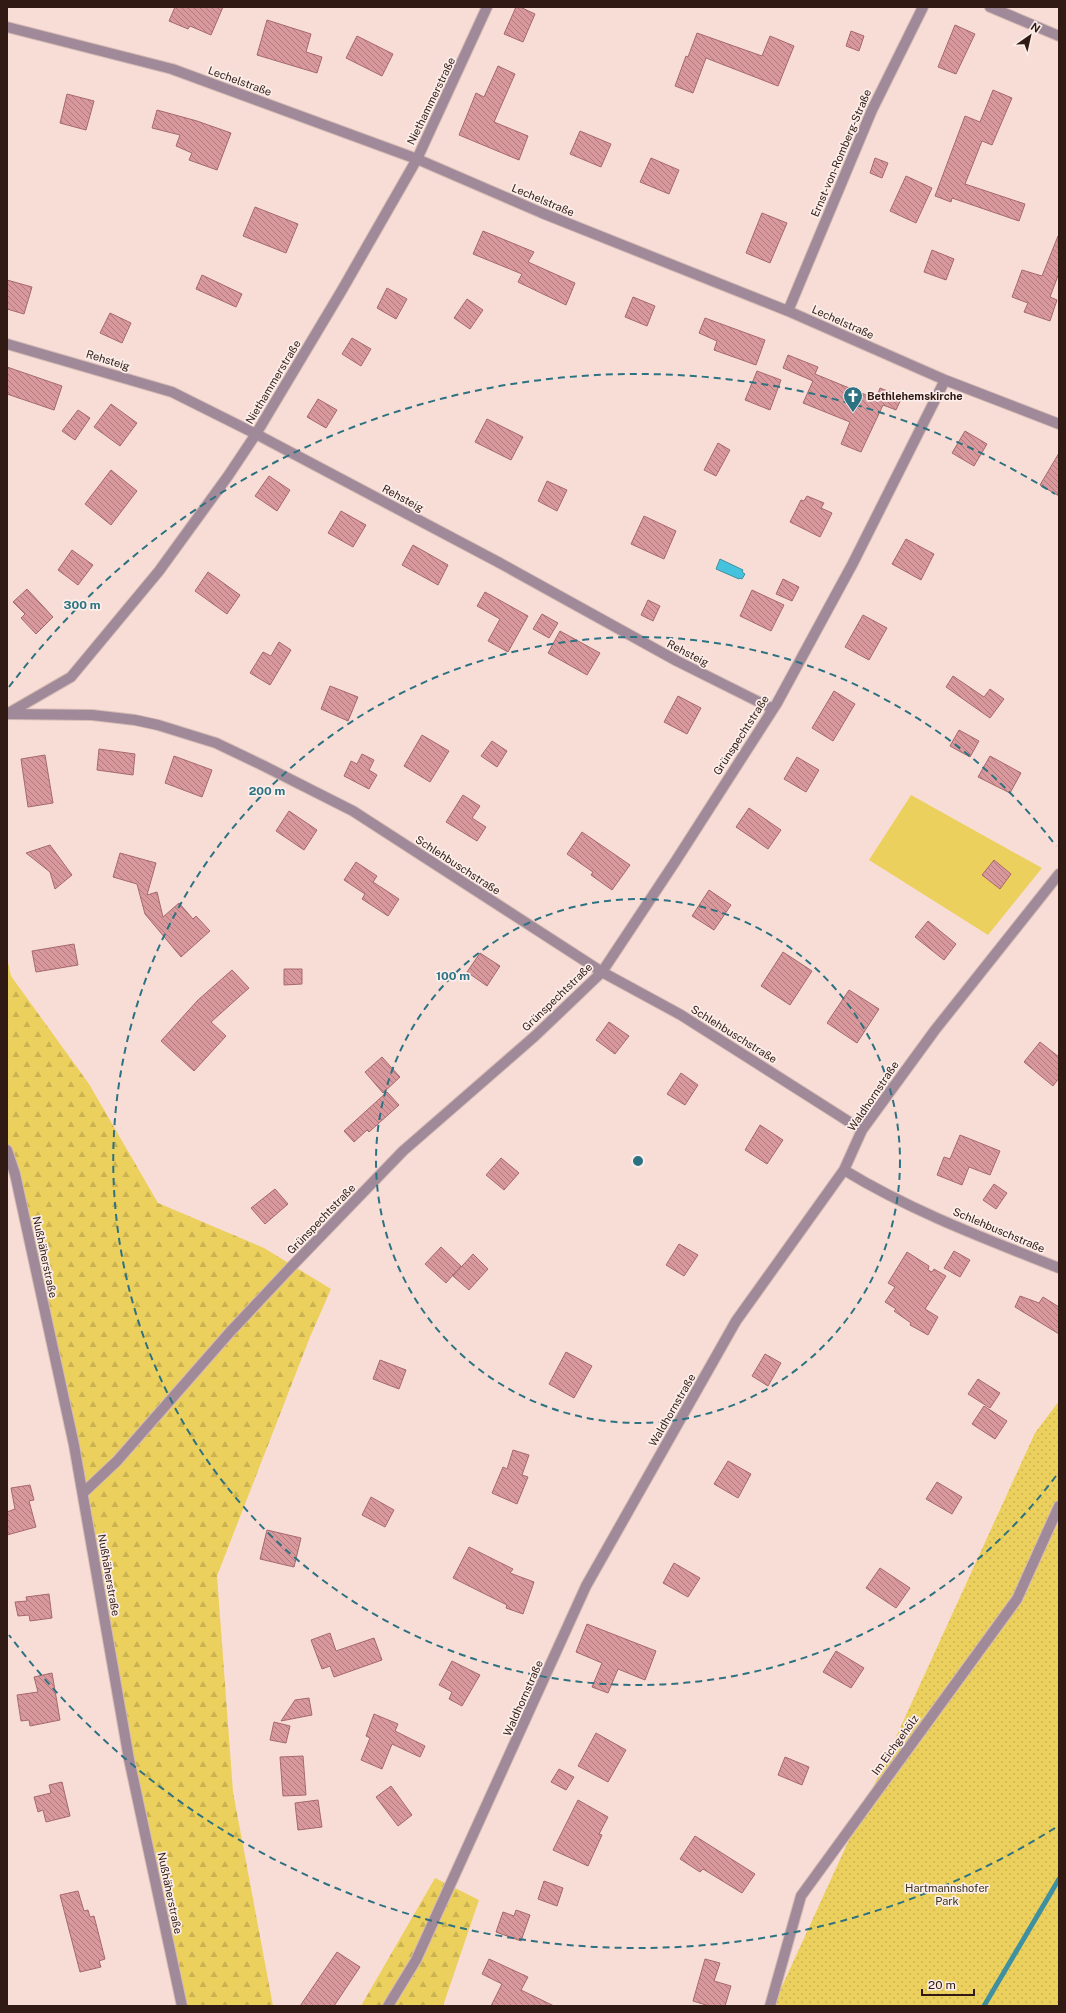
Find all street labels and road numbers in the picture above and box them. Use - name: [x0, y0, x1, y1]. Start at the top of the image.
- street label: Niethammerstraße: [405, 55, 457, 147]
- street label: Lechelstraße: [207, 64, 273, 98]
- street label: Ernst-von-Romberg-Straße: [809, 87, 873, 219]
- street label: Lechelstraße: [510, 181, 576, 219]
- street label: Lechelstraße: [810, 303, 876, 341]
- street label: Niethammerstraße: [243, 338, 303, 426]
- street label: Rehsteig: [85, 348, 131, 372]
- street label: Rehsteig: [380, 482, 426, 514]
- street label: Rehsteig: [665, 637, 711, 669]
- street label: Grünspechtstraße: [711, 693, 771, 777]
- street label: Schlehbuschstraße: [413, 833, 503, 897]
- street label: Grünspechtstraße: [520, 961, 594, 1033]
- street label: Schlehbuschstraße: [689, 1003, 779, 1065]
- street label: Waldhornstraße: [845, 1059, 901, 1133]
- street label: Grünspechtstraße: [285, 1182, 357, 1256]
- street label: Schlehbuschstraße: [951, 1205, 1047, 1255]
- street label: Nußhäherstraße: [30, 1215, 60, 1299]
- street label: Waldhornstraße: [646, 1372, 698, 1448]
- street label: Nußhäherstraße: [96, 1533, 122, 1617]
- street label: Waldhornstraße: [501, 1658, 545, 1738]
- street label: Im Eichgehölz: [869, 1713, 921, 1777]
- street label: Nußhäherstraße: [155, 1851, 185, 1935]

